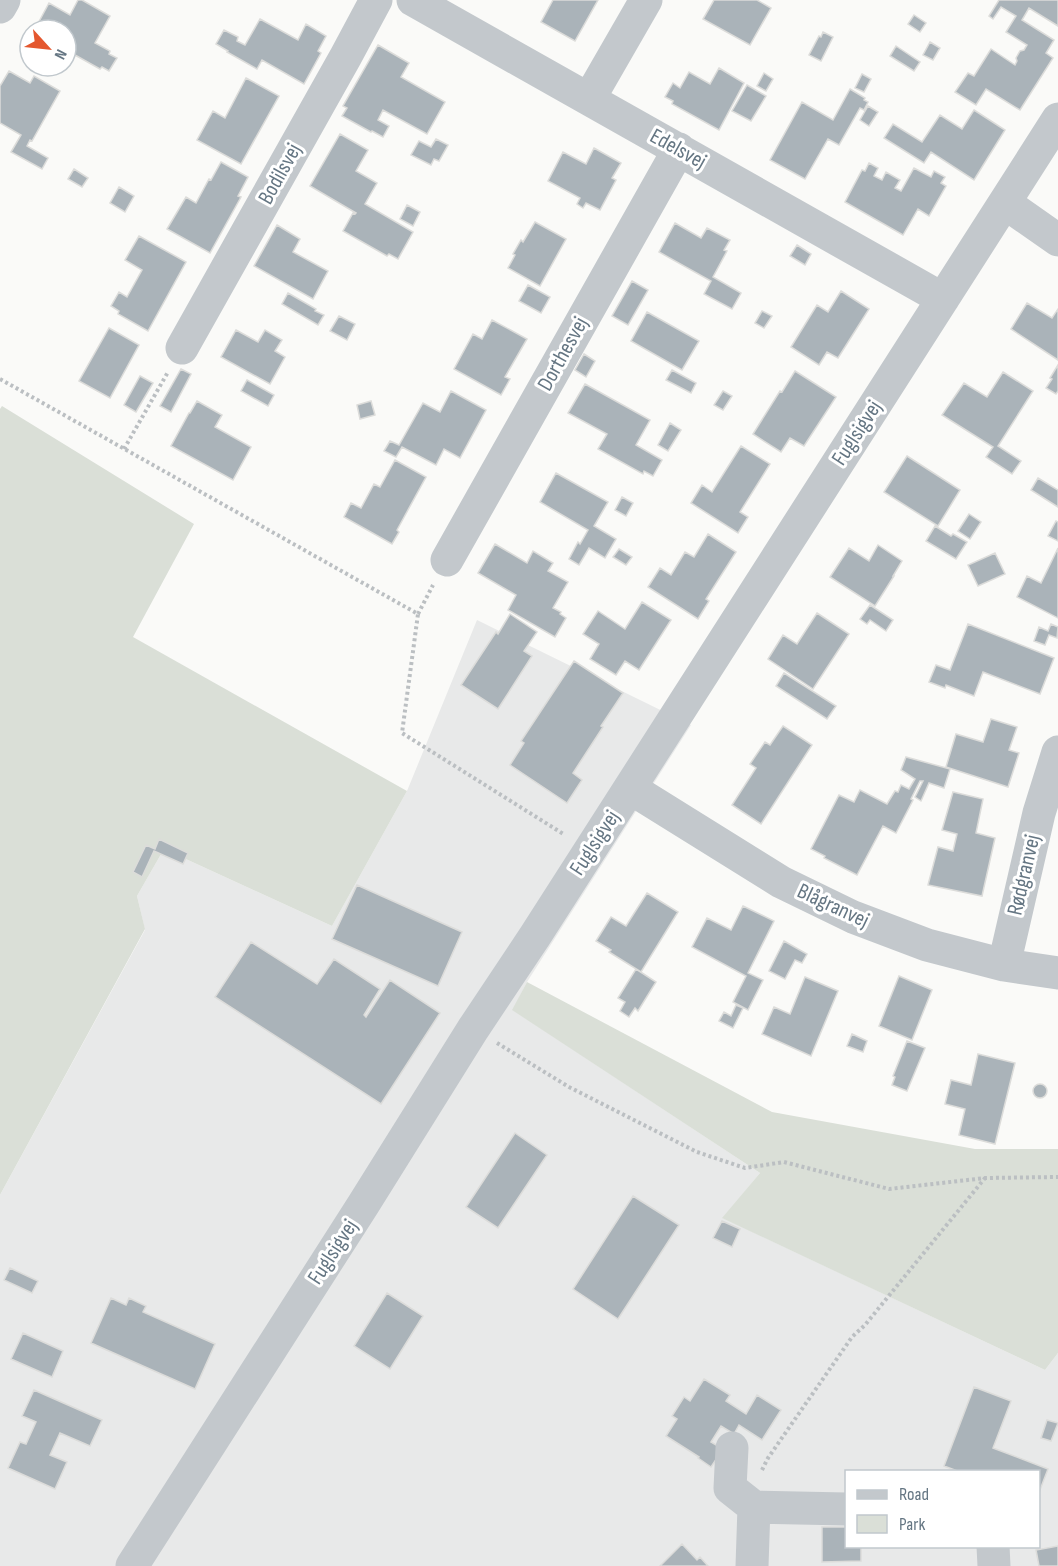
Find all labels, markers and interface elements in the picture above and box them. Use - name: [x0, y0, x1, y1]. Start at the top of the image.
- north arrow: [18, 18, 78, 78]
- text: N: [50, 46, 70, 62]
- street label: Edelsvej: [645, 123, 711, 175]
- street label: Bodilsvej: [252, 139, 308, 209]
- street label: Dorthesvej: [532, 312, 594, 396]
- street label: Fuglsigvej: [826, 395, 888, 471]
- street label: Fuglsigvej: [564, 805, 626, 881]
- street label: Rødgranvej: [1002, 832, 1046, 918]
- street label: Blågranvej: [793, 878, 873, 934]
- street label: Fuglsigvej: [302, 1214, 364, 1290]
- legend: [845, 1470, 1040, 1548]
- text: Road: [899, 1484, 929, 1505]
- text: Park: [899, 1514, 925, 1535]

